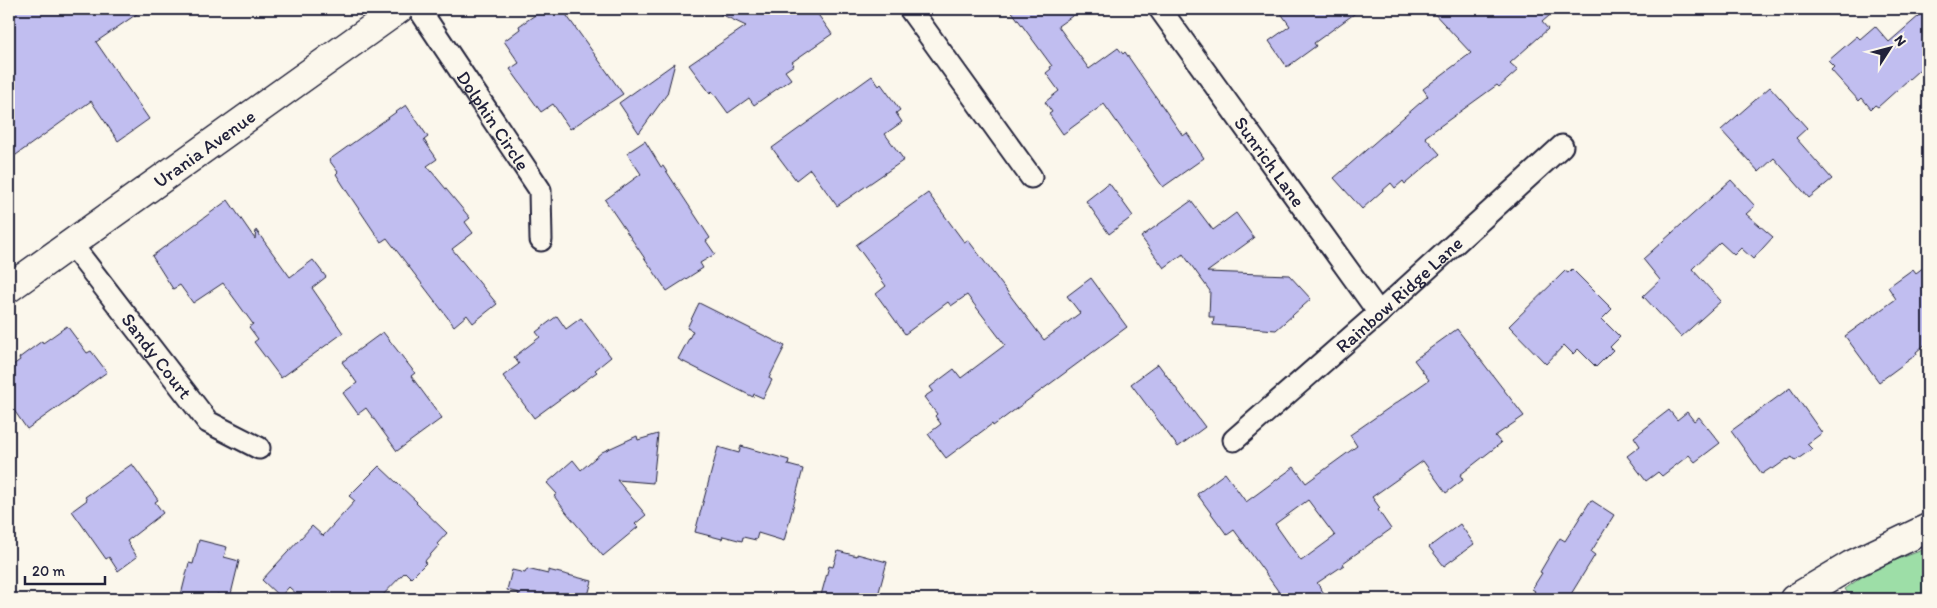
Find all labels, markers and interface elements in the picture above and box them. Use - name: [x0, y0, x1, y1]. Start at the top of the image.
- north arrow: [1864, 22, 1914, 72]
- text: N: [1890, 32, 1910, 49]
- street label: Dolphin Circle: [452, 67, 534, 175]
- street label: Urania Avenue: [149, 105, 260, 193]
- street label: Sunrich Lane: [1229, 112, 1310, 212]
- street label: Rainbow Ridge Lane: [1331, 232, 1467, 358]
- street label: Sandy Court: [116, 309, 197, 403]
- scale bar: [25, 553, 105, 585]
- text: 20 m: [32, 562, 66, 580]

